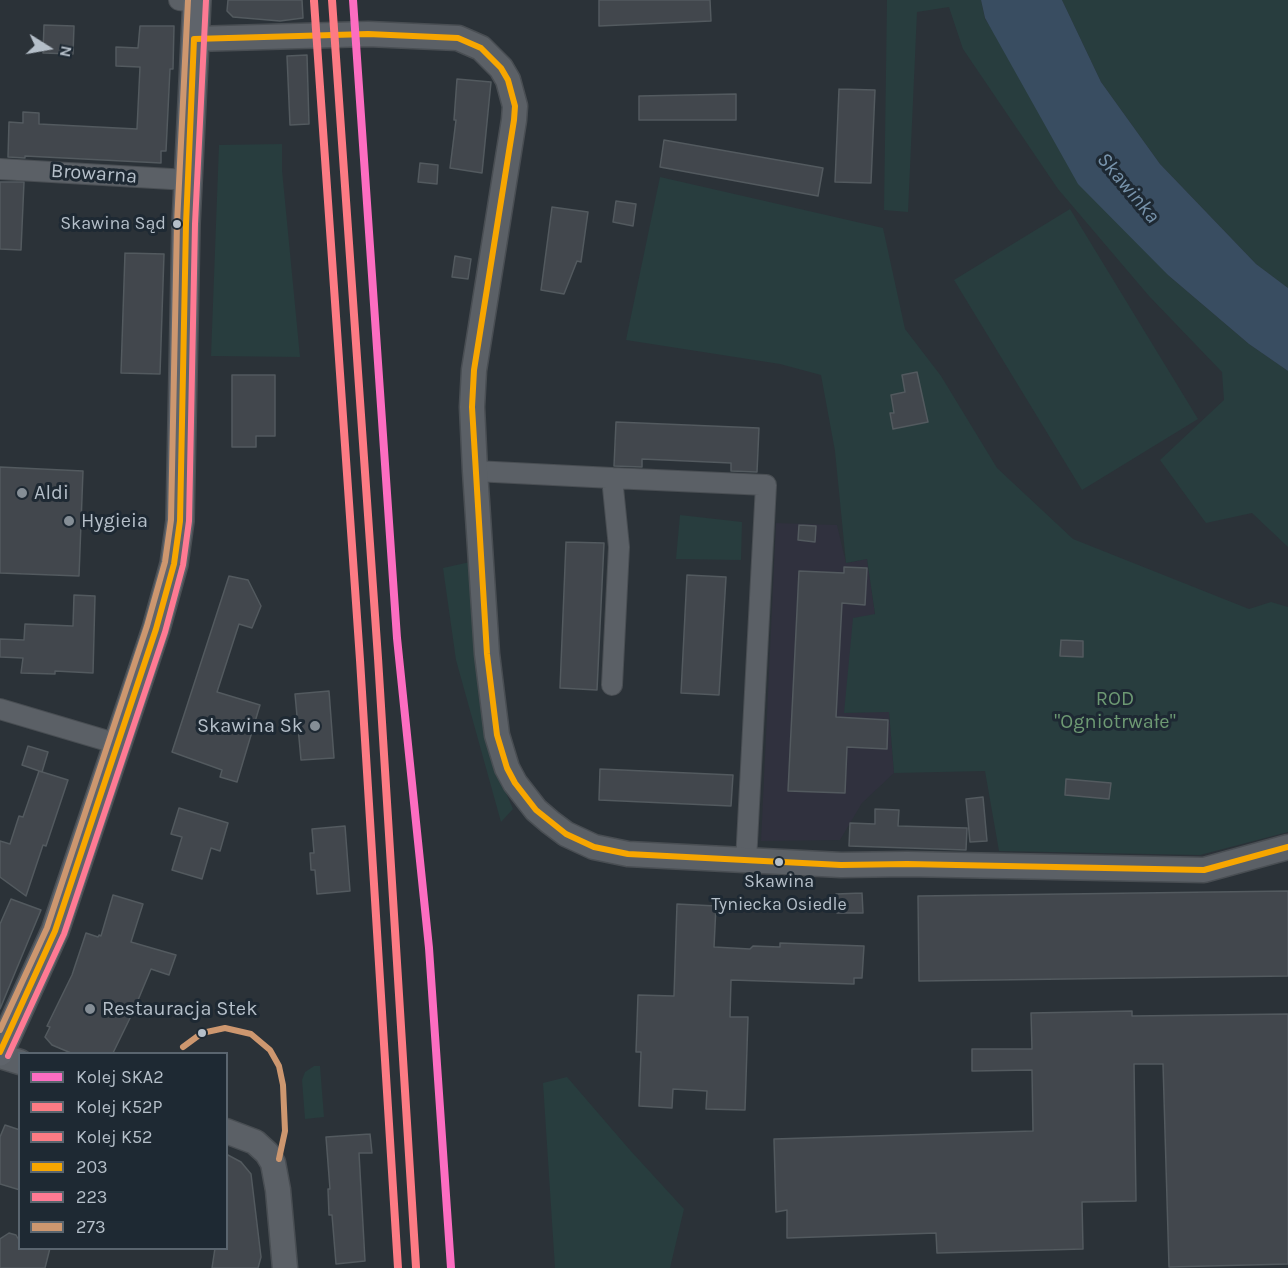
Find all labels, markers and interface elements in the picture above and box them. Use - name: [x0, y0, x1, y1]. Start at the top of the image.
- north arrow: [18, 18, 78, 78]
- text: N: [56, 44, 77, 59]
- water label: Skawinka: [1091, 147, 1165, 229]
- street label: Browarna: [50, 159, 138, 189]
- place label: Skawina Sąd: [60, 213, 166, 235]
- marker: Skawina Sąd: [171, 218, 183, 230]
- place label: Aldi: [34, 481, 69, 505]
- marker: Aldi: [15, 486, 29, 500]
- place label: Hygieia: [81, 509, 148, 533]
- marker: Hygieia: [62, 514, 76, 528]
- park label: ROD "Ogniotrwałe": [1054, 687, 1176, 734]
- place label: Skawina Sk: [197, 714, 303, 738]
- marker: Skawina Sk: [308, 719, 322, 733]
- marker: Skawina Tyniecka Osiedle: [773, 856, 785, 868]
- place label: Skawina Tyniecka Osiedle: [711, 871, 847, 914]
- place label: Restauracja Stek: [102, 997, 257, 1021]
- marker: Restauracja Stek: [83, 1002, 97, 1016]
- unlabelled marker: [196, 1027, 208, 1039]
- legend: [18, 1052, 228, 1250]
- text: Kolej SKA2: [76, 1066, 164, 1088]
- text: Kolej K52P: [76, 1096, 162, 1118]
- text: Kolej K52: [76, 1126, 153, 1148]
- text: 203: [76, 1156, 108, 1178]
- text: 223: [76, 1186, 108, 1208]
- text: 273: [76, 1216, 106, 1238]

